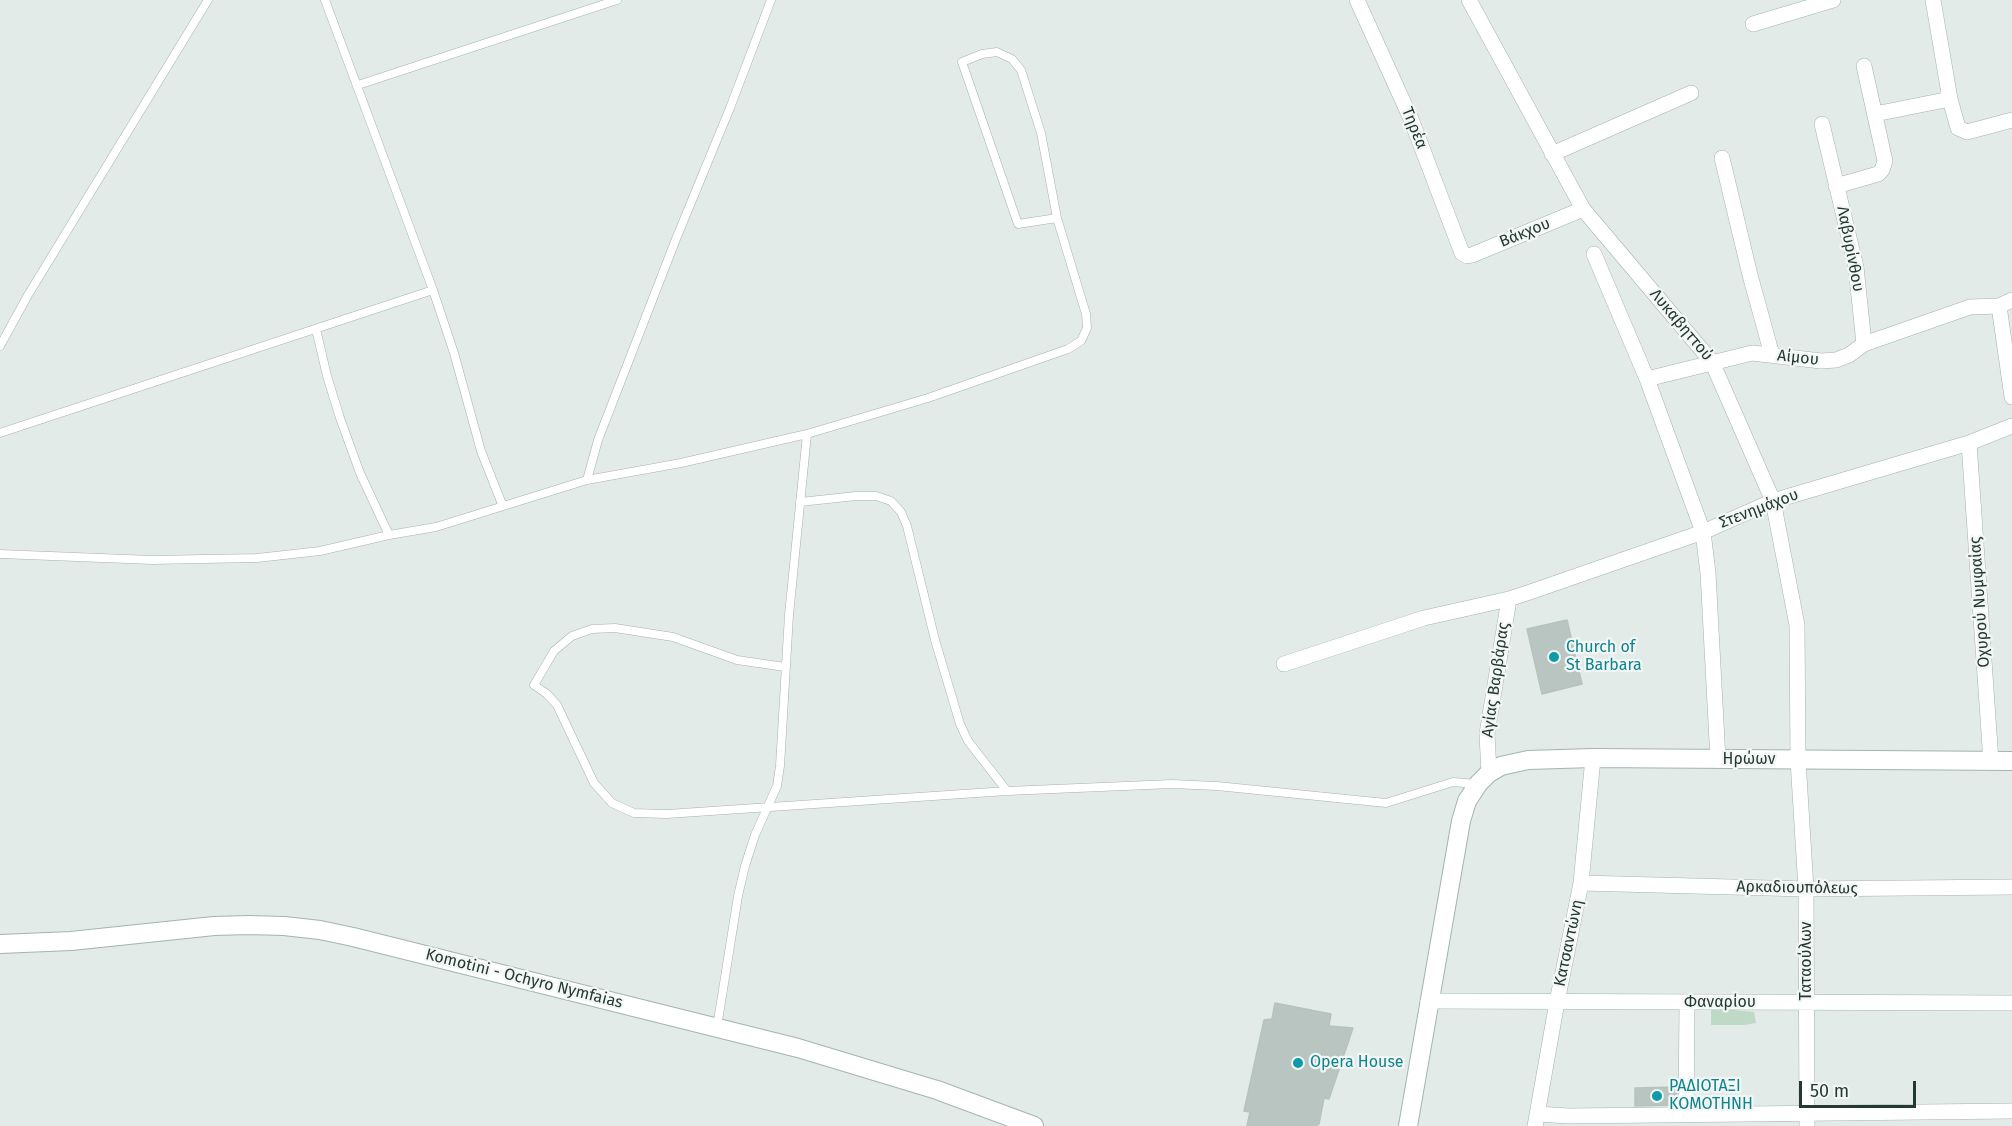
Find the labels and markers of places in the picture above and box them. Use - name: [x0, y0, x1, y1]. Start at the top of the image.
- place label: Church of St Barbara: [1566, 638, 1642, 676]
- marker: Church of St Barbara: [1547, 650, 1561, 664]
- place label: Opera House: [1310, 1053, 1404, 1073]
- marker: Opera House: [1291, 1056, 1305, 1070]
- place label: ΡΑΔΙΟΤΑΞΙ ΚΟΜΟΤΗΝΗ: [1669, 1077, 1753, 1115]
- marker: ΡΑΔΙΟΤΑΞΙ ΚΟΜΟΤΗΝΗ: [1650, 1089, 1664, 1103]

